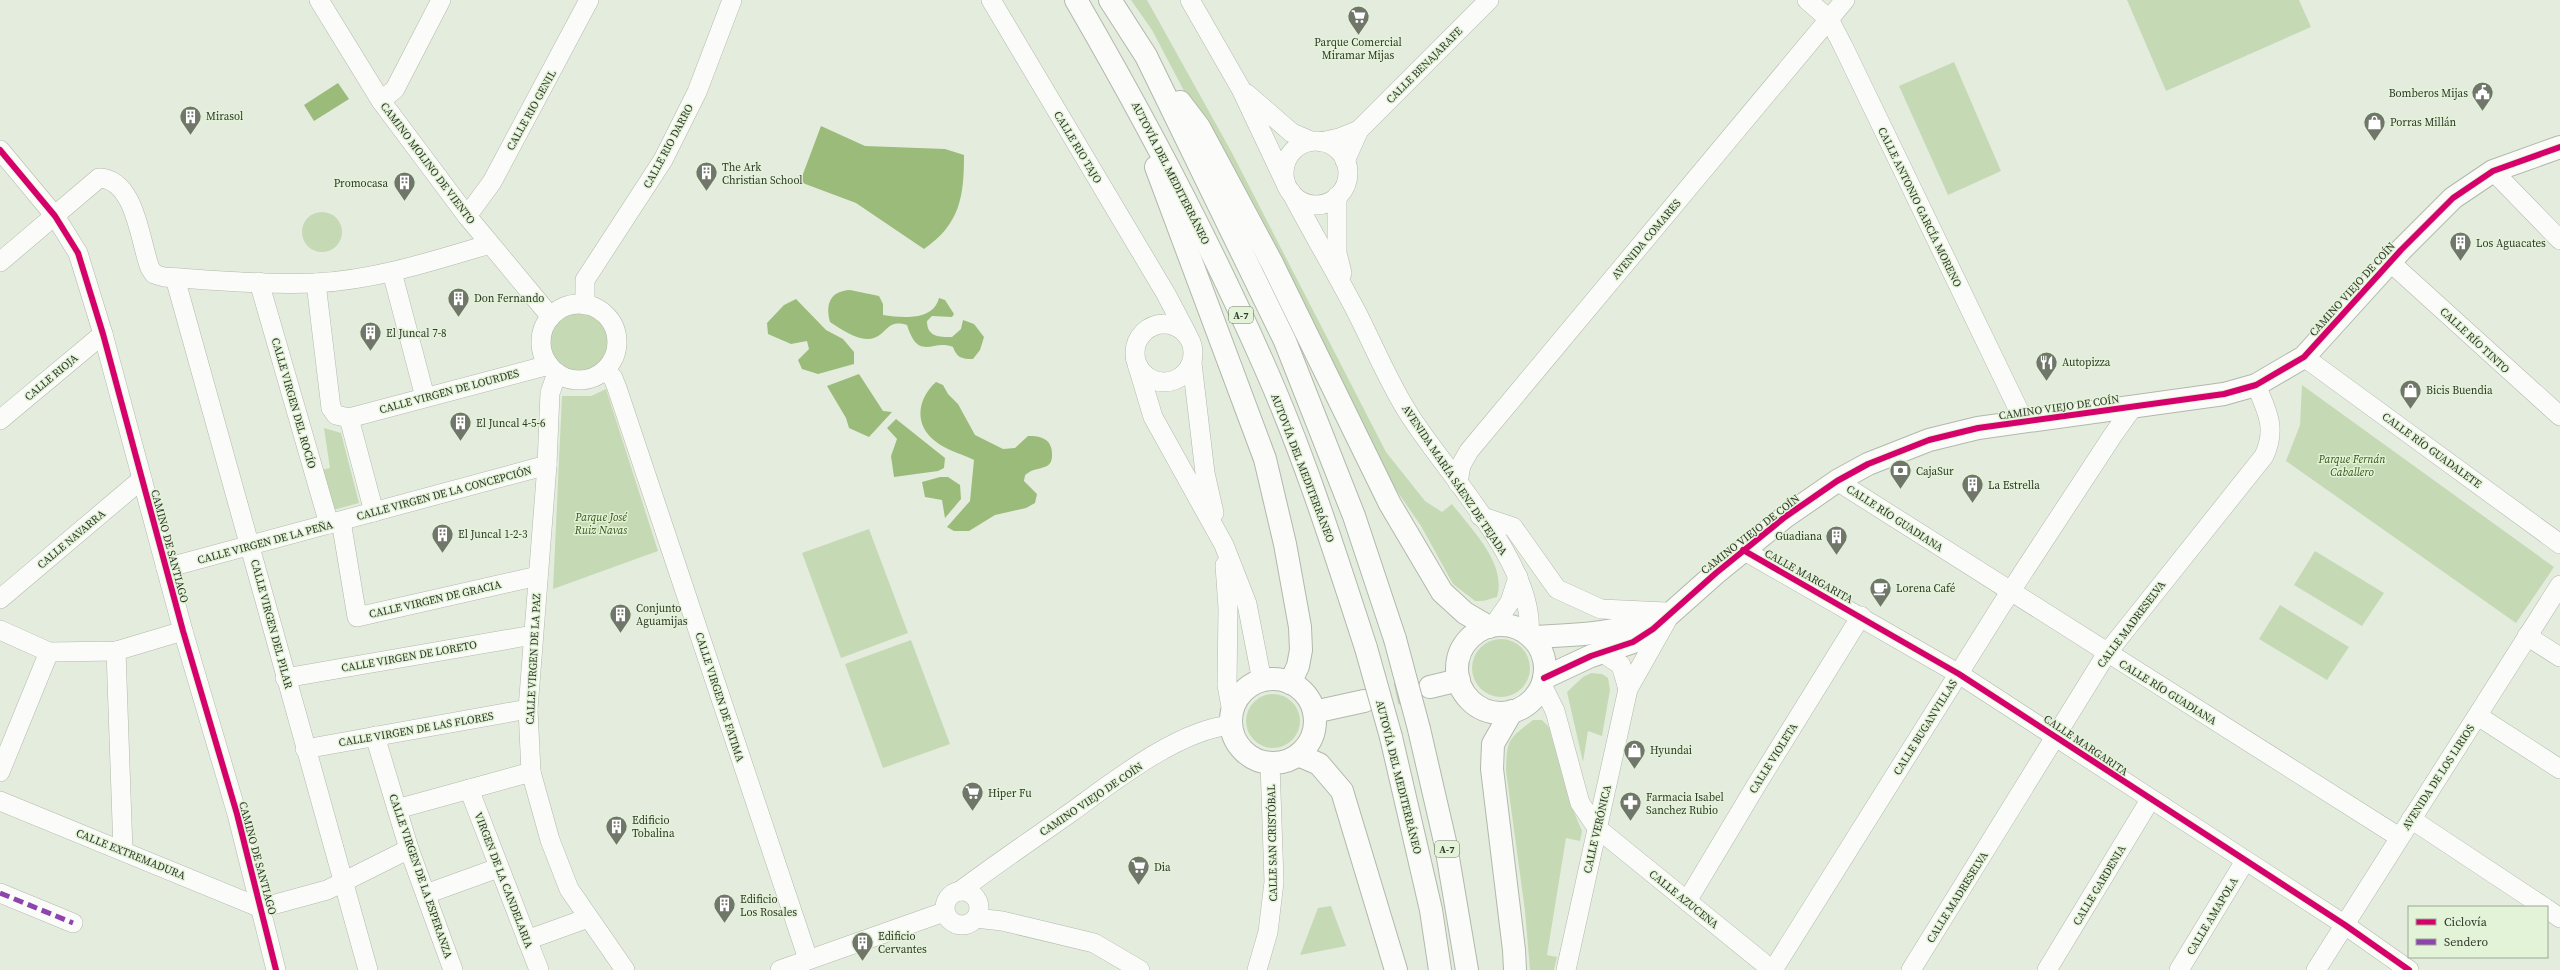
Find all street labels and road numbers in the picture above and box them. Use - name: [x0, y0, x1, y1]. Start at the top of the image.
- street label: CALLE BENAJARAFE: [1383, 24, 1466, 107]
- street label: CALLE RIO GENIL: [503, 67, 560, 153]
- street label: CAMINO MOLINO DE VIENTO: [377, 99, 479, 227]
- street label: AUTOVÍA DEL MEDITERRÁNEO: [1128, 99, 1213, 247]
- street label: CALLE RIO DARRO: [640, 101, 697, 191]
- street label: CALLE RIO TAJO: [1050, 108, 1105, 186]
- street label: CALLE ANTONIO GARCÍA MORENO: [1874, 125, 1965, 290]
- street label: AVENIDA COMARES: [1608, 196, 1685, 283]
- street label: CAMINO VIEJO DE COÍN: [2306, 239, 2399, 340]
- street label: CALLE RÍO TINTO: [2437, 304, 2513, 377]
- road number: A-7: [1229, 307, 1253, 323]
- street label: CALLE VIRGEN DEL ROCÍO: [268, 336, 319, 470]
- street label: CALLE RIOJA: [21, 350, 82, 404]
- street label: CALLE VIRGEN DE LOURDES: [378, 366, 521, 417]
- street label: AUTOVÍA DEL MEDITERRÁNEO: [1267, 392, 1338, 545]
- street label: CAMINO VIEJO DE COÍN: [1998, 392, 2120, 423]
- street label: AVENIDA MARÍA SÁENZ DE TEJADA: [1399, 402, 1511, 559]
- street label: CALLE RÍO GUADALETE: [2379, 409, 2485, 492]
- street label: CALLE VIRGEN DE LA CONCEPCIÓN: [355, 463, 533, 524]
- street label: CALLE RÍO GUADIANA: [1843, 481, 1947, 556]
- street label: CAMINO DE SANTIAGO: [147, 488, 192, 605]
- street label: CAMINO VIEJO DE COÍN: [1698, 491, 1803, 578]
- street label: CALLE NAVARRA: [34, 506, 109, 572]
- street label: CALLE VIRGEN DE LA PEÑA: [196, 517, 335, 568]
- street label: CALLE MARGARITA: [1762, 546, 1856, 607]
- street label: CALLE VIRGEN DEL PILAR: [247, 558, 296, 691]
- street label: CALLE VIRGEN DE GRACIA: [367, 577, 503, 622]
- street label: CALLE MADRESELVA: [2094, 577, 2169, 671]
- street label: CALLE VIRGEN DE LA PAZ: [523, 593, 544, 725]
- street label: CALLE VIRGEN DE FATIMA: [691, 630, 748, 765]
- street label: CALLE VIRGEN DE LORETO: [340, 637, 478, 676]
- street label: CALLE RÍO GUADIANA: [2116, 656, 2220, 729]
- street label: CALLE BUGANVILLAS: [1890, 676, 1961, 778]
- street label: AUTOVÍA DEL MEDITERRÁNEO: [1372, 699, 1425, 856]
- street label: CALLE VIRGEN DE LAS FLORES: [337, 708, 495, 751]
- street label: CALLE MARGARITA: [2040, 711, 2132, 780]
- street label: CALLE VIOLETA: [1746, 720, 1802, 796]
- street label: AVENIDA DE LOS LIRIOS: [2399, 721, 2478, 833]
- street label: CAMINO VIEJO DE COÍN: [1037, 759, 1146, 840]
- street label: CALLE VERÓNICA: [1580, 783, 1615, 875]
- street label: CALLE SAN CRISTÓBAL: [1264, 784, 1281, 902]
- street label: CALLE VIRGEN DE LA ESPERANZA: [385, 792, 456, 961]
- street label: CAMINO DE SANTIAGO: [235, 800, 280, 917]
- street label: VIRGEN DE LA CANDELARIA: [471, 810, 537, 951]
- street label: CALLE EXTREMADURA: [74, 826, 189, 884]
- road number: A-7: [1435, 841, 1459, 857]
- street label: CALLE GARDENIA: [2070, 842, 2130, 928]
- street label: CALLE MADRESELVA: [1923, 848, 1992, 946]
- street label: CALLE AZUCENA: [1646, 867, 1722, 933]
- street label: CALLE AMAPOLA: [2183, 874, 2242, 958]

